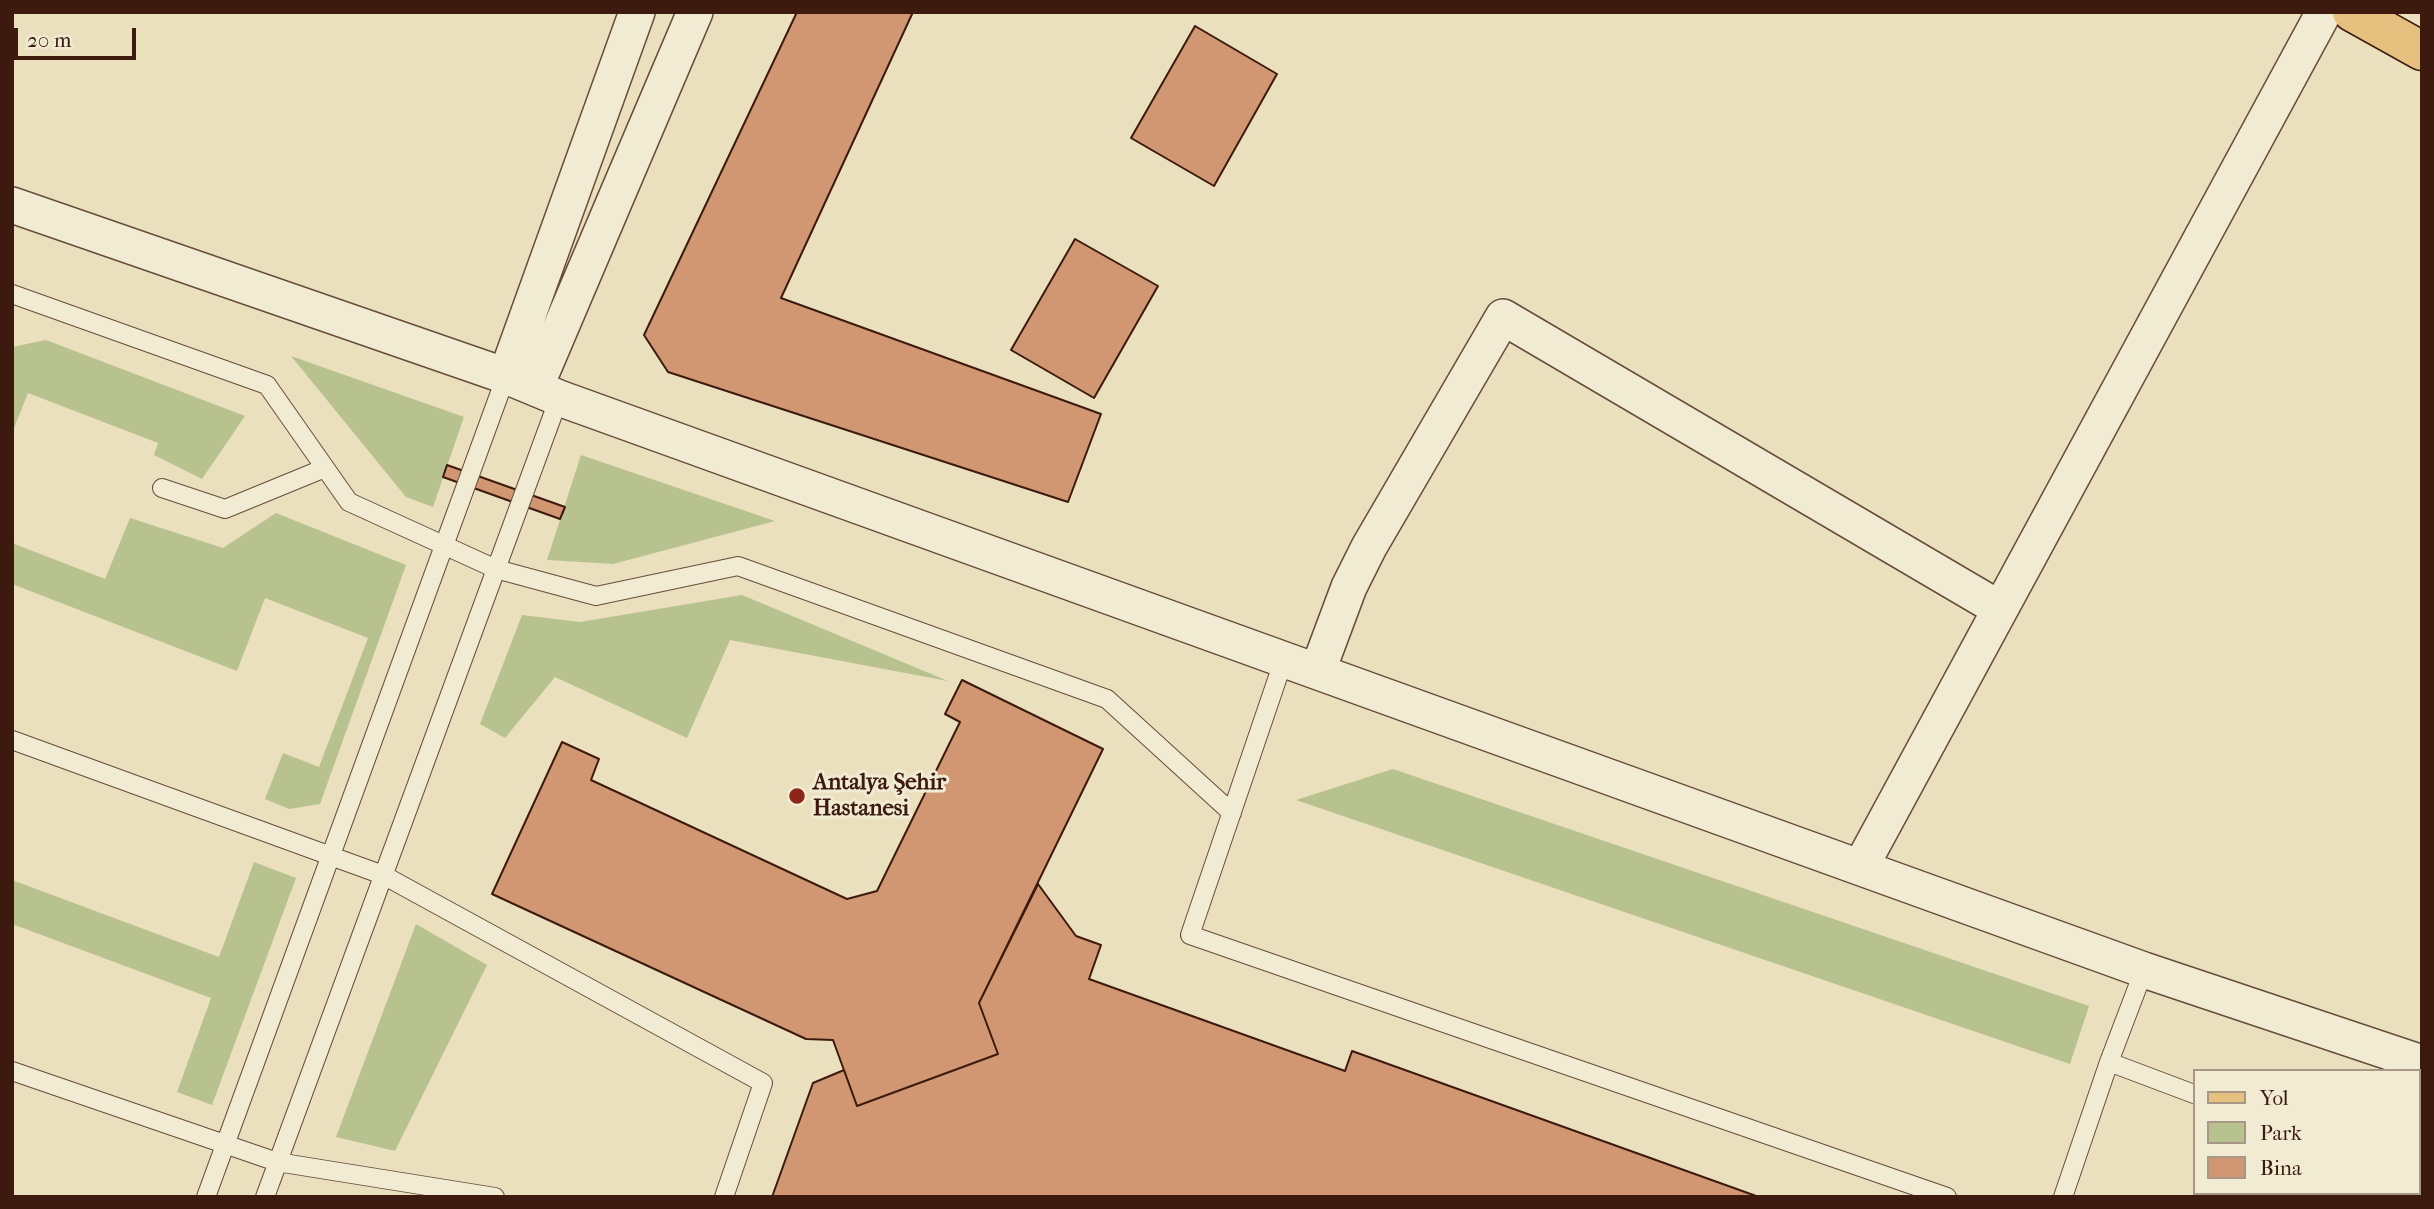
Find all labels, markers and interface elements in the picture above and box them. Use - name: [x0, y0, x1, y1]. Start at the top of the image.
- scale bar: [18, 14, 140, 58]
- text: 20 m: [27, 28, 71, 52]
- place label: Antalya Şehir Hastanesi: [813, 769, 946, 823]
- marker: Antalya Şehir Hastanesi: [787, 786, 807, 806]
- legend: [2192, 1069, 2420, 1195]
- text: Yol: [2260, 1086, 2289, 1110]
- text: Park: [2260, 1121, 2302, 1145]
- text: Bina: [2260, 1156, 2302, 1180]

